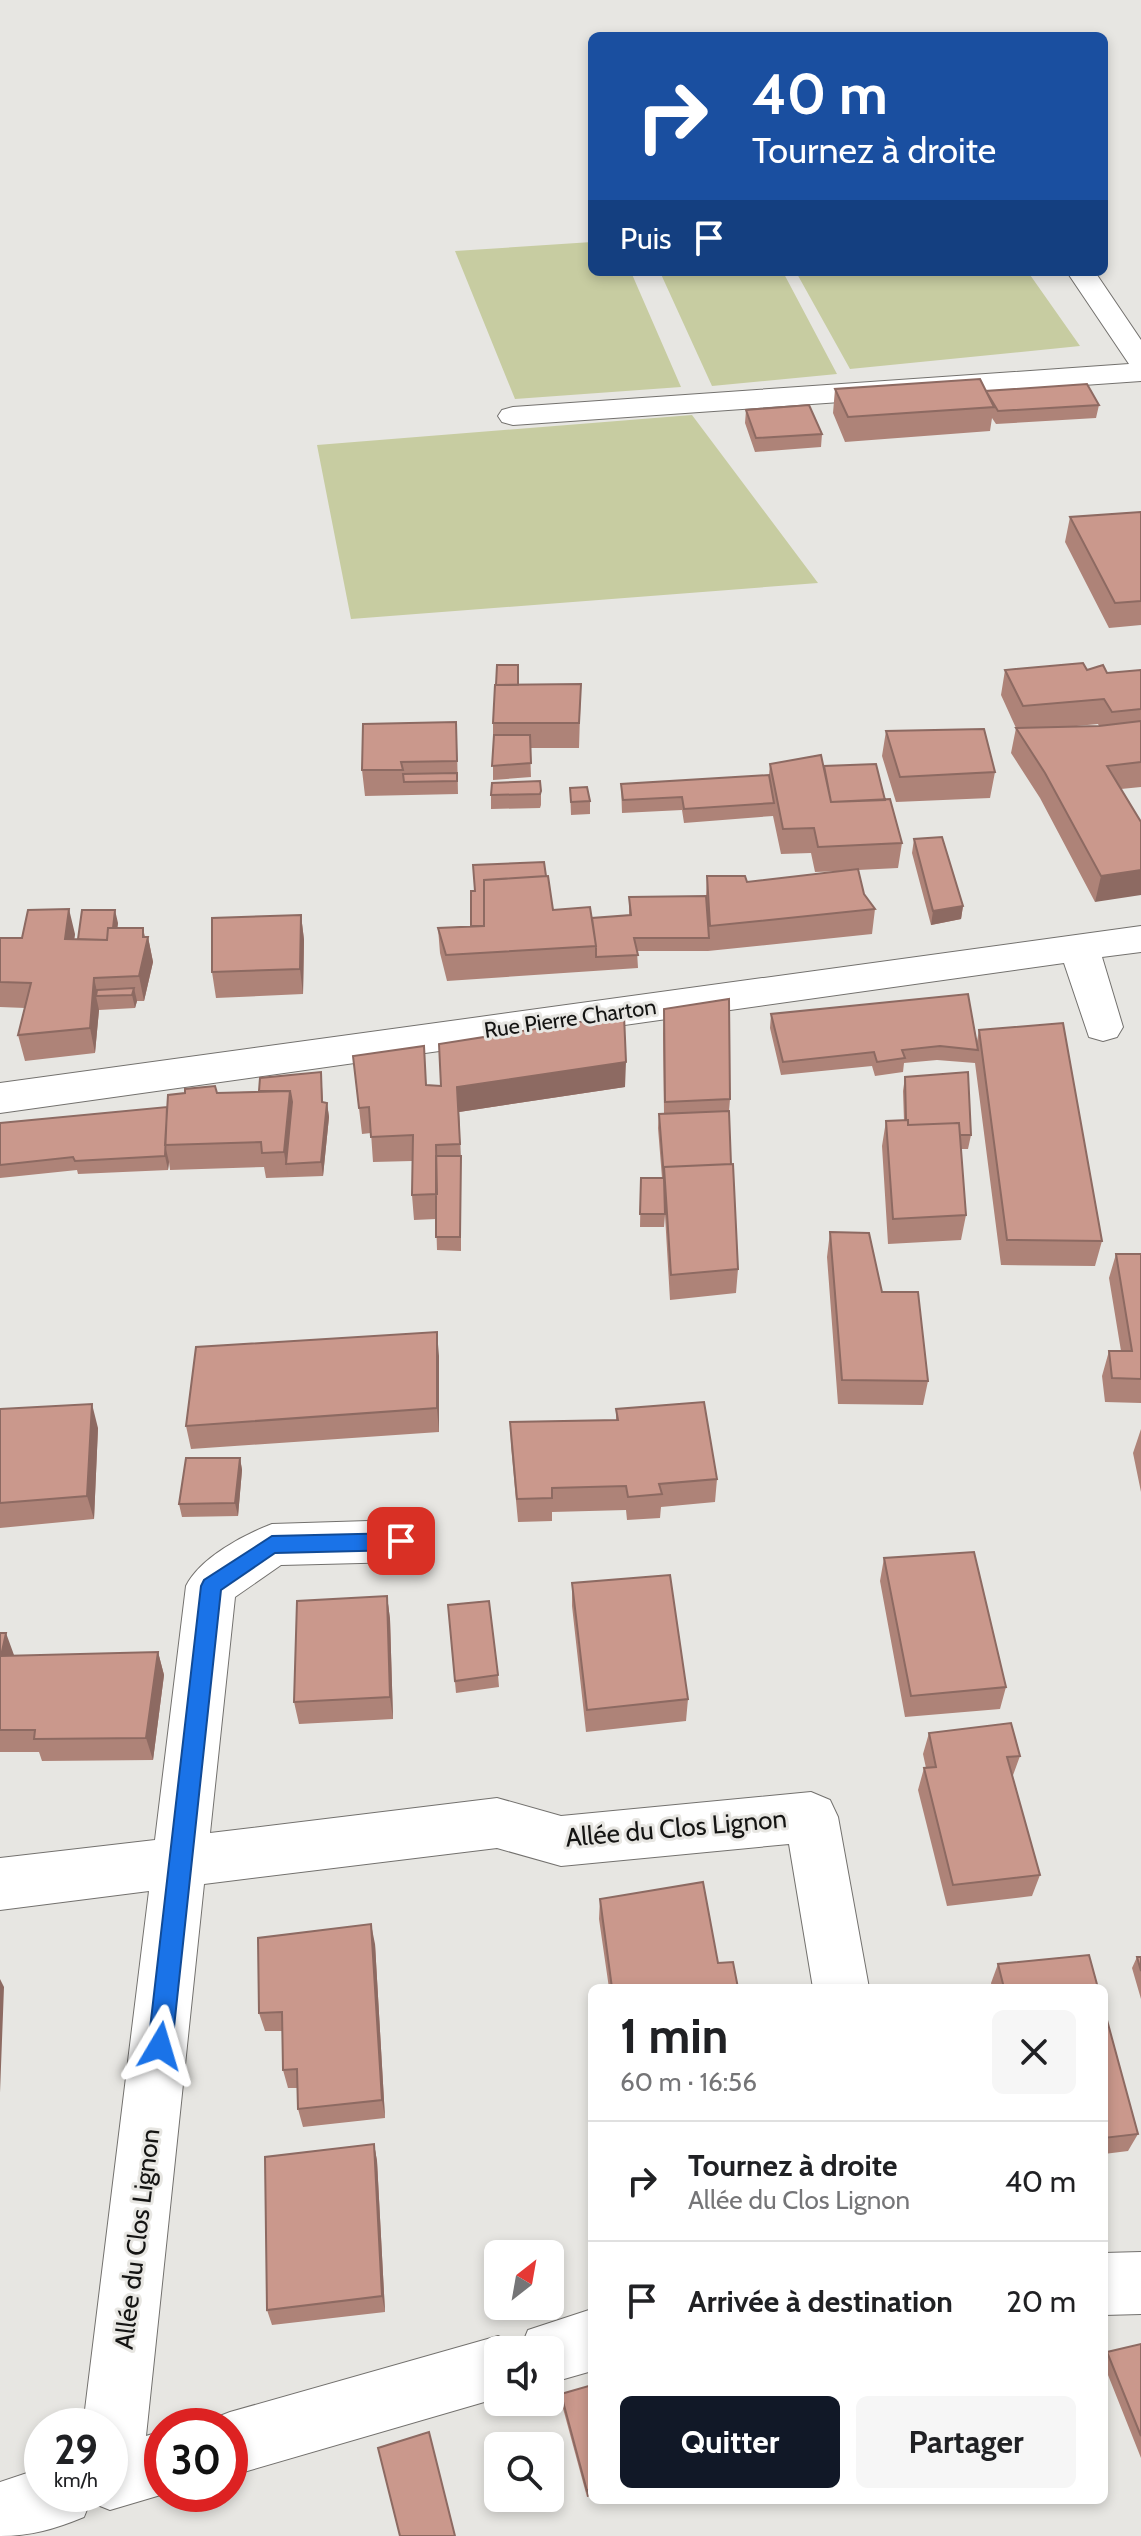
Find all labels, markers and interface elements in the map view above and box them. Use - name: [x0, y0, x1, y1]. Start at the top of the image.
- text: 40 m: [752, 60, 888, 128]
- icon: right: [620, 64, 724, 168]
- text: Tournez à droite: [752, 128, 996, 172]
- icon: arrive: [687, 216, 731, 260]
- text: Puis: [620, 220, 671, 257]
- street label: Rue Pierre Charton: [482, 993, 658, 1044]
- pin: [367, 1507, 435, 1575]
- icon: arrive: [379, 1519, 423, 1563]
- street label: Allée du Clos Lignon: [564, 1802, 788, 1854]
- position arrow: [118, 2004, 202, 2088]
- text: 1 min: [620, 2007, 728, 2065]
- button: close: [992, 2010, 1076, 2094]
- text: 60 m · 16:56: [620, 2066, 757, 2098]
- street label: Allée du Clos Lignon: [108, 2127, 166, 2351]
- text: Tournez à droite: [688, 2147, 897, 2184]
- icon: right: [620, 2159, 664, 2203]
- text: 40 m: [1005, 2163, 1076, 2200]
- text: Allée du Clos Lignon: [688, 2184, 910, 2216]
- north arrow: [484, 2240, 564, 2320]
- map controls: [484, 2240, 564, 2512]
- icon: arrive: [620, 2279, 664, 2323]
- text: Arrivée à destination: [688, 2283, 953, 2320]
- text: 20 m: [1006, 2283, 1076, 2320]
- button: sound: [484, 2336, 564, 2416]
- button: Quitter: [620, 2396, 840, 2488]
- button: Partager: [856, 2396, 1076, 2488]
- speed limit sign: 30: [144, 2408, 248, 2512]
- text: 29: [54, 2425, 98, 2474]
- button: search: [484, 2432, 564, 2512]
- text: km/h: [54, 2468, 98, 2492]

